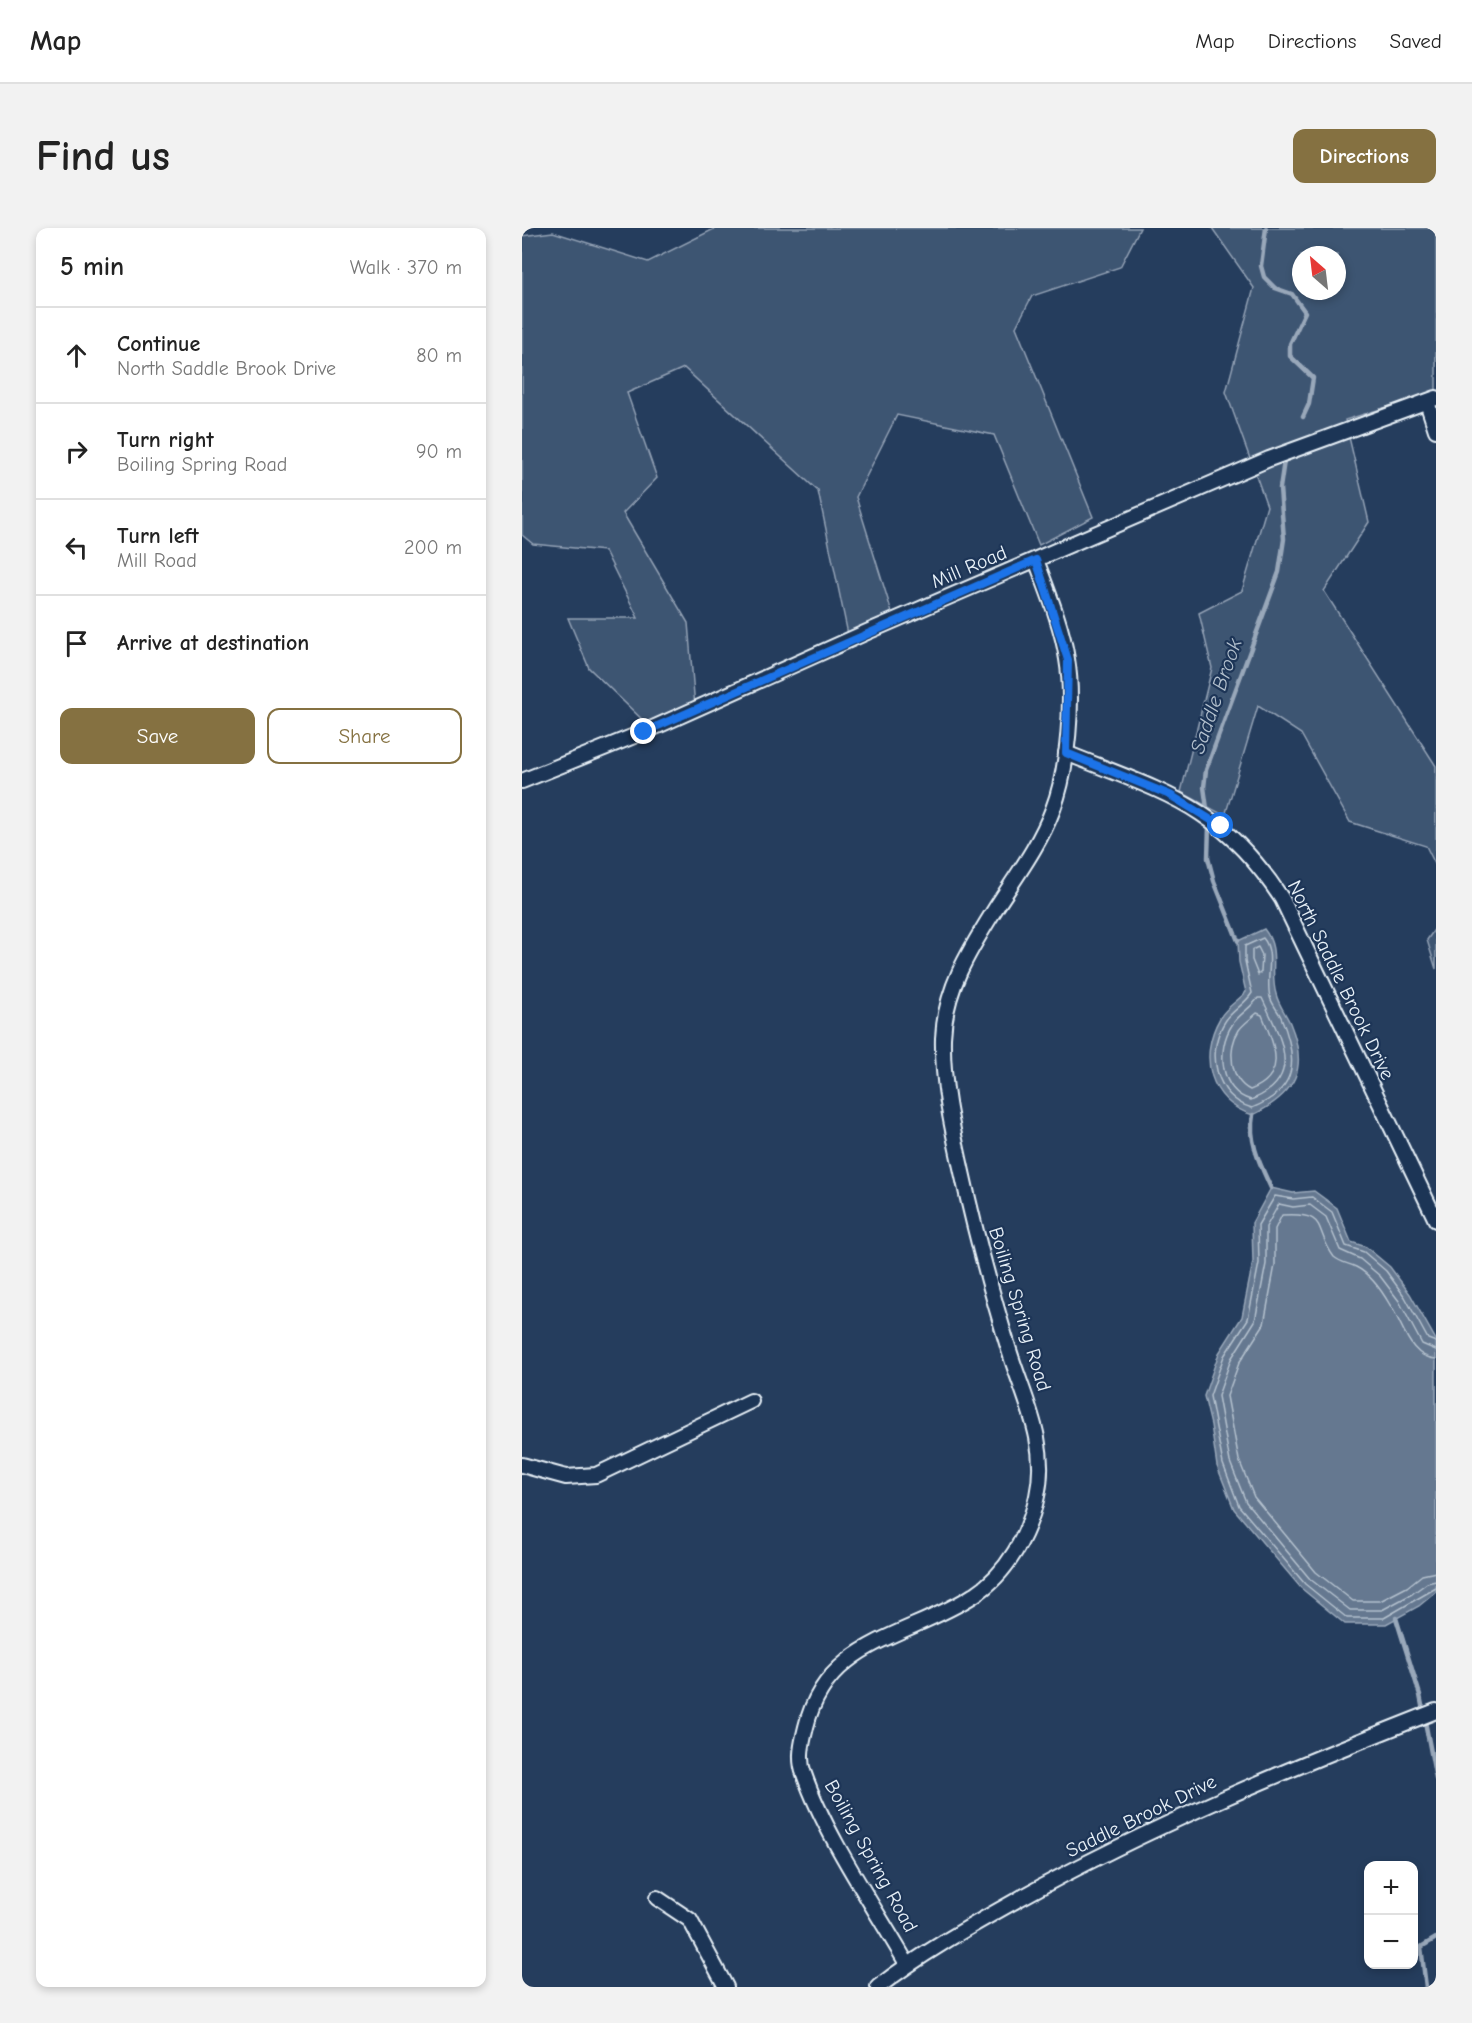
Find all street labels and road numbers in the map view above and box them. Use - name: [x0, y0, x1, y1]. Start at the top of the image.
- street label: Mill Road: [928, 541, 1010, 593]
- street label: North Saddle Brook Drive: [1283, 877, 1399, 1083]
- street label: Boiling Spring Road: [984, 1224, 1056, 1394]
- street label: Saddle Brook Drive: [1062, 1770, 1220, 1862]
- street label: Boiling Spring Road: [820, 1776, 922, 1936]

